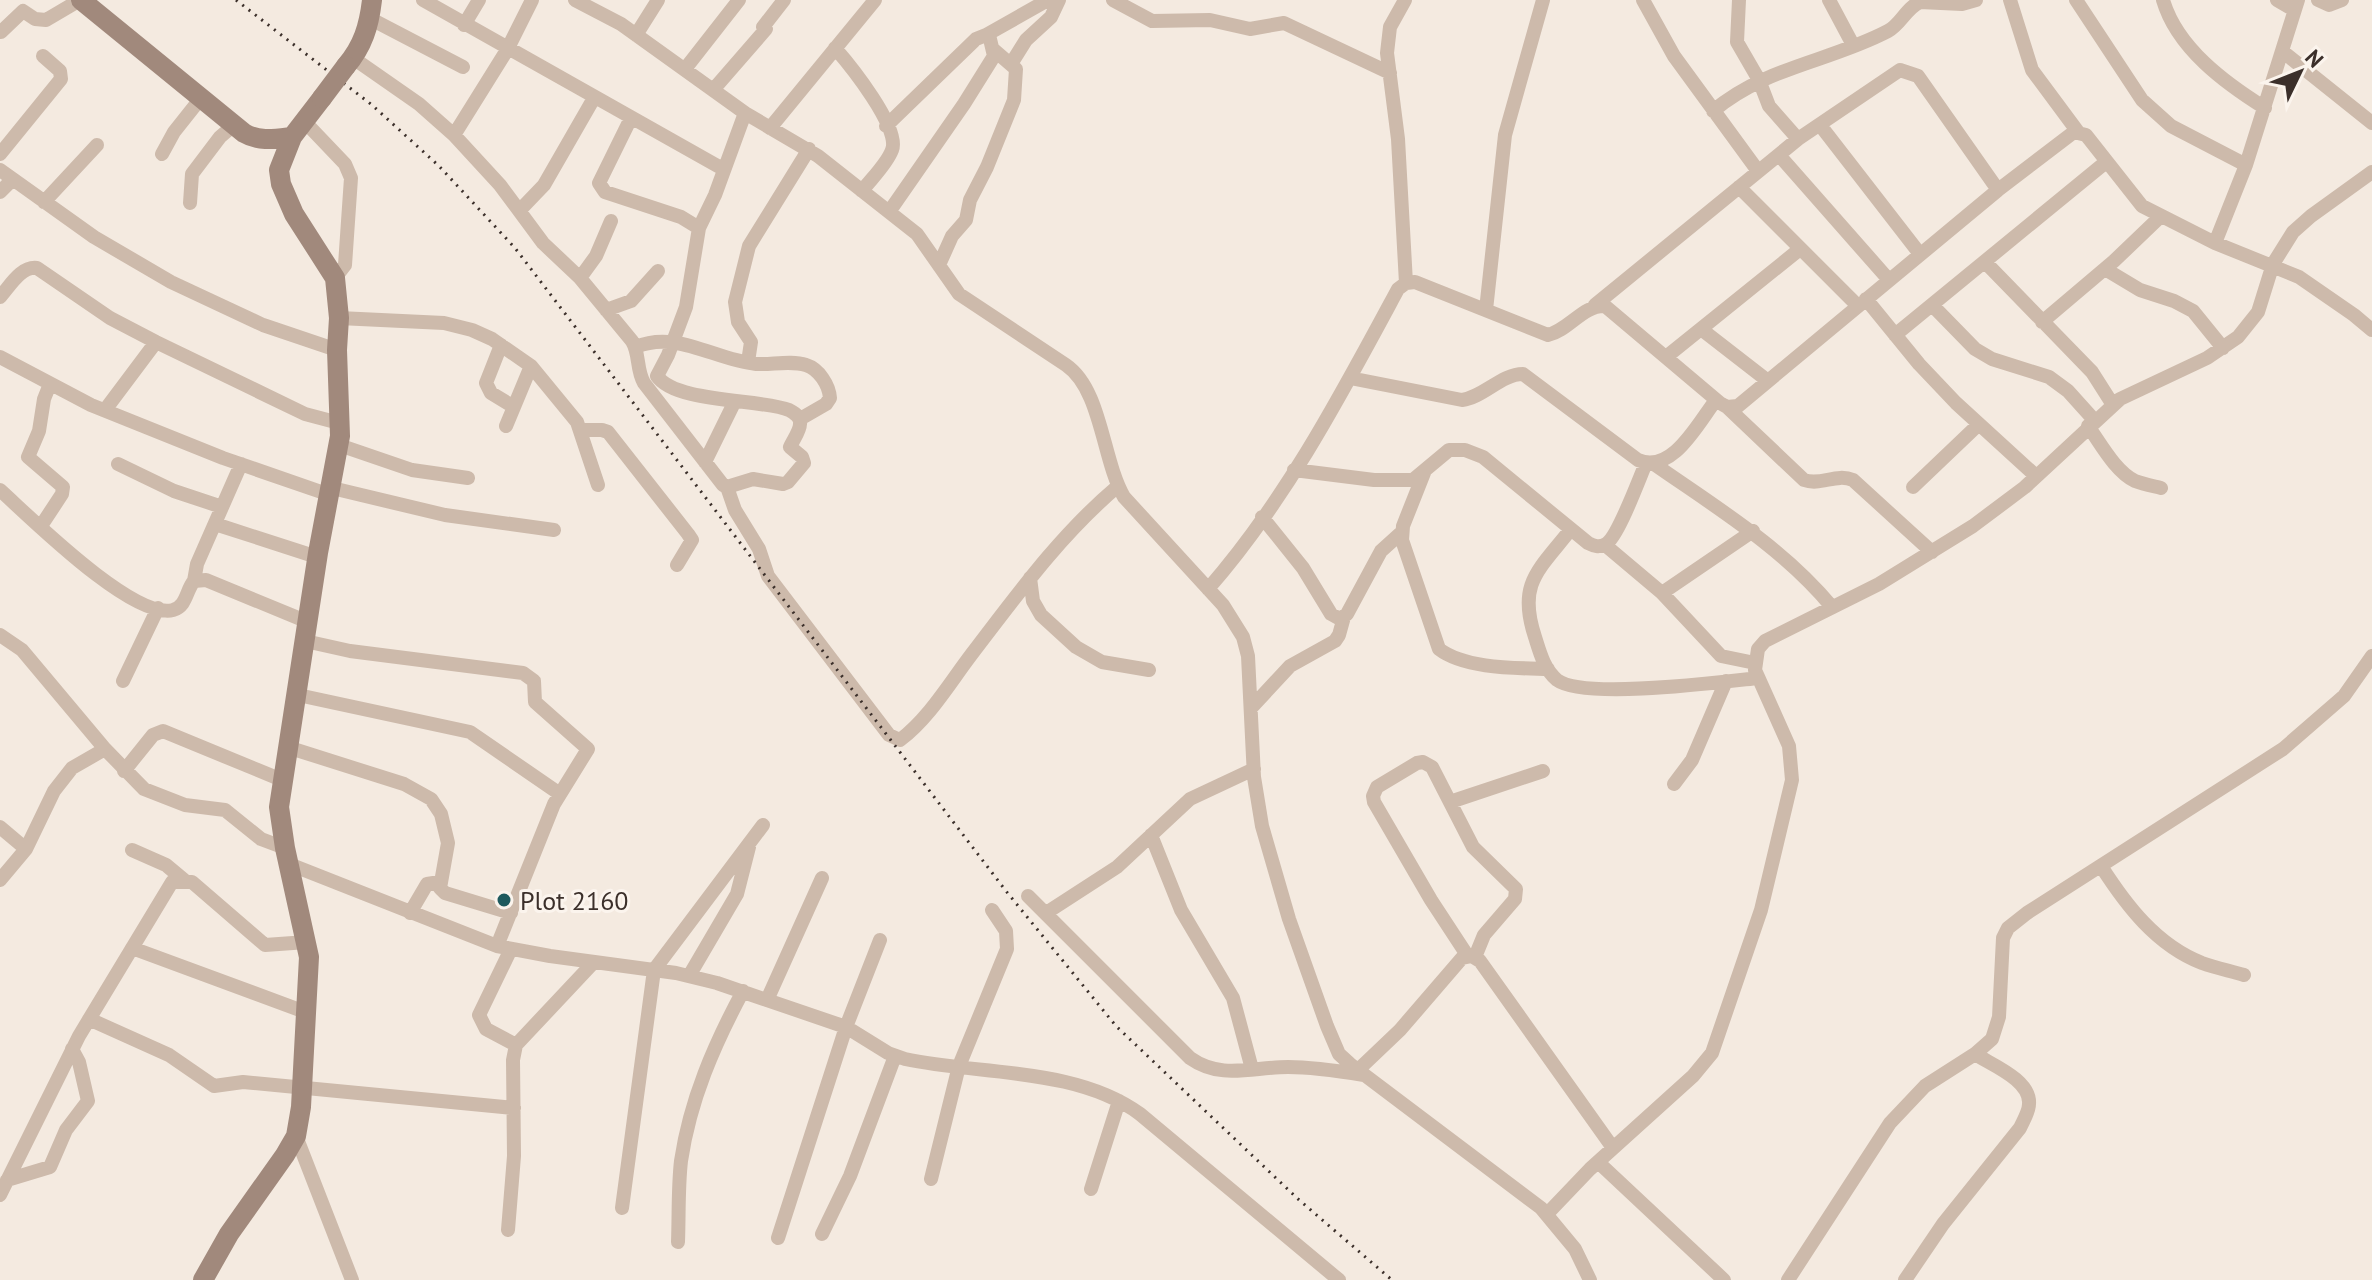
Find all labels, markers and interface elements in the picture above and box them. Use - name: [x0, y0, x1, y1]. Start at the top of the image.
- north arrow: [2260, 32, 2340, 112]
- text: N: [2299, 44, 2330, 73]
- place label: Plot 2160: [520, 884, 629, 917]
- marker: Plot 2160: [495, 891, 513, 909]

